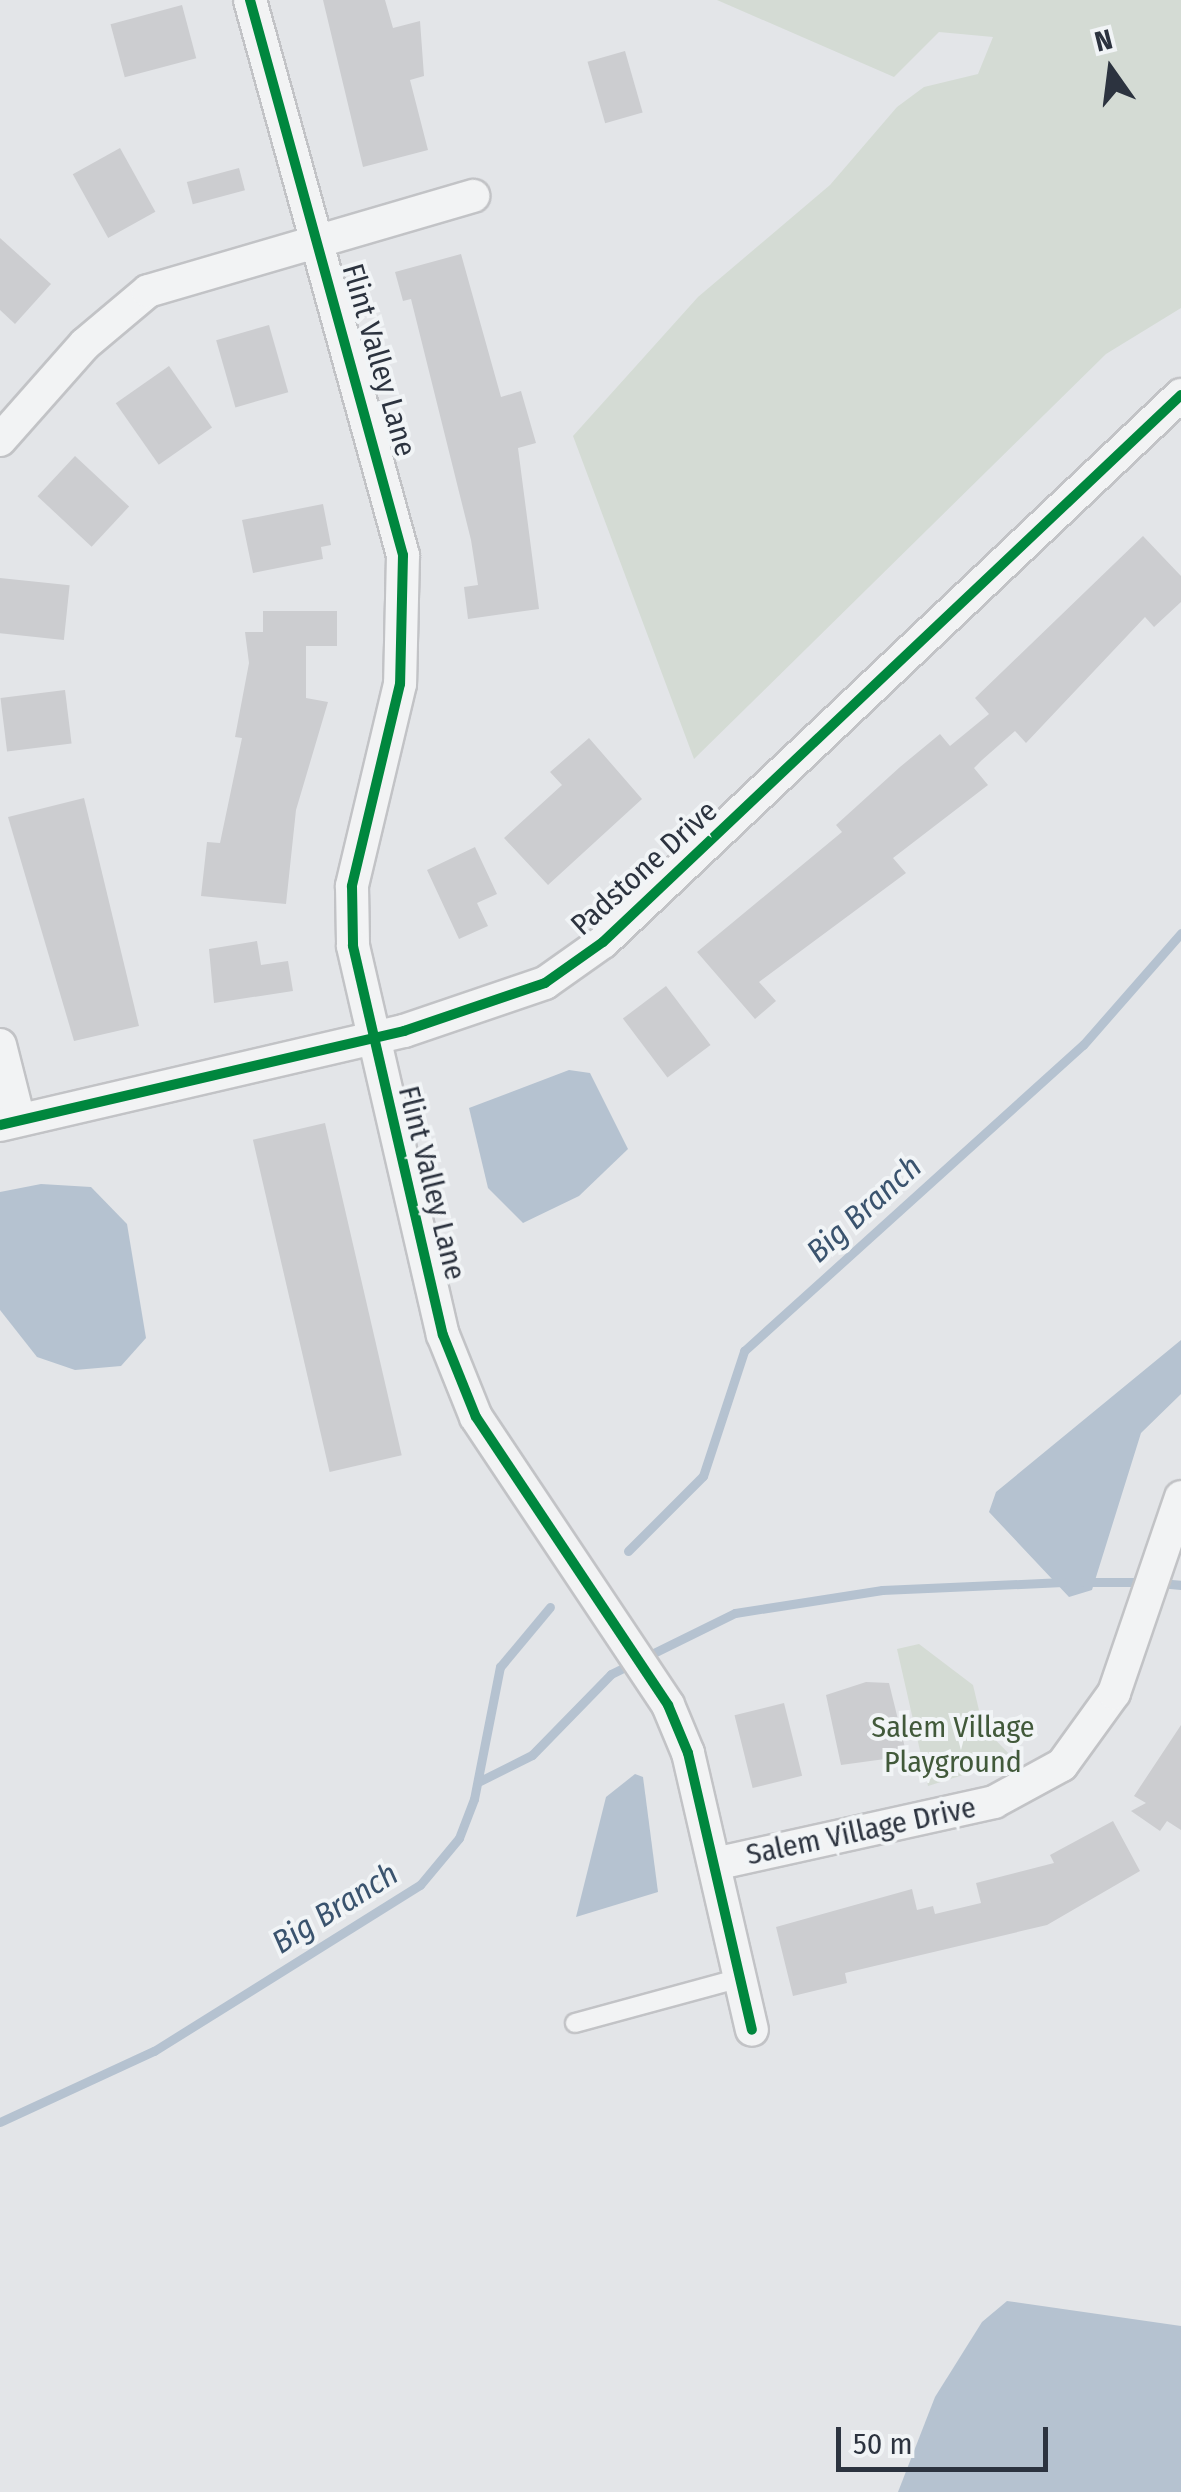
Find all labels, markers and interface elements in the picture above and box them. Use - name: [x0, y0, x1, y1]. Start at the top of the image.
- north arrow: [1061, 20, 1161, 120]
- text: N: [1091, 22, 1116, 58]
- street label: Flint Valley Lane: [334, 260, 424, 460]
- street label: Padstone Drive: [564, 793, 724, 943]
- street label: Flint Valley Lane: [391, 1082, 473, 1284]
- water label: Big Branch: [799, 1147, 929, 1271]
- park label: Salem Village Playground: [871, 1709, 1035, 1780]
- street label: Salem Village Drive: [743, 1789, 979, 1873]
- water label: Big Branch: [265, 1854, 405, 1962]
- scale bar: [841, 2407, 1054, 2469]
- text: 50 m: [853, 2426, 913, 2462]

